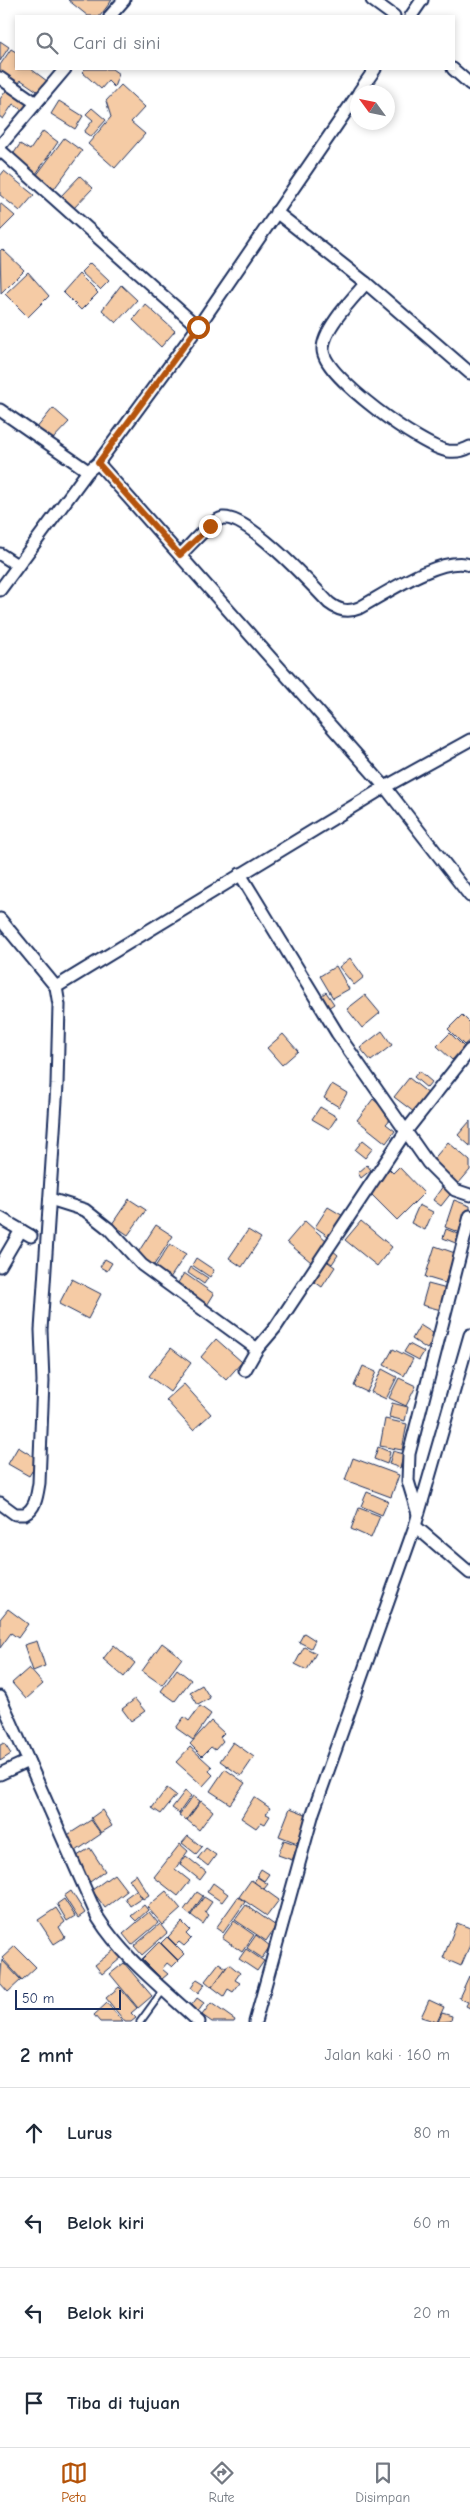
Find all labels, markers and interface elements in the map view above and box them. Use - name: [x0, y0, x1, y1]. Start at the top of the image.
- search box: [15, 15, 455, 70]
- icon: search: [33, 29, 61, 57]
- text: Cari di sini: [73, 32, 160, 54]
- north arrow: [350, 85, 395, 130]
- route start: [187, 316, 210, 339]
- route end: [199, 515, 222, 538]
- scale bar: [15, 1987, 121, 2010]
- text: 50 m: [22, 1990, 54, 2007]
- text: 2 mnt: [20, 2043, 73, 2067]
- text: Jalan kaki · 160 m: [325, 2046, 450, 2064]
- icon: ahead: [20, 2119, 48, 2147]
- text: Lurus: [67, 2122, 112, 2144]
- text: 80 m: [413, 2124, 450, 2142]
- icon: left: [20, 2209, 48, 2237]
- text: Belok kiri: [67, 2212, 144, 2234]
- text: 60 m: [413, 2214, 450, 2232]
- icon: left: [20, 2299, 48, 2327]
- text: Belok kiri: [67, 2302, 144, 2324]
- text: 20 m: [413, 2304, 450, 2322]
- icon: arrive: [20, 2389, 48, 2417]
- text: Tiba di tujuan: [67, 2392, 180, 2414]
- tab: Peta: [60, 2459, 88, 2506]
- tab: Rute: [208, 2459, 236, 2506]
- tab: Disimpan: [355, 2459, 410, 2506]

